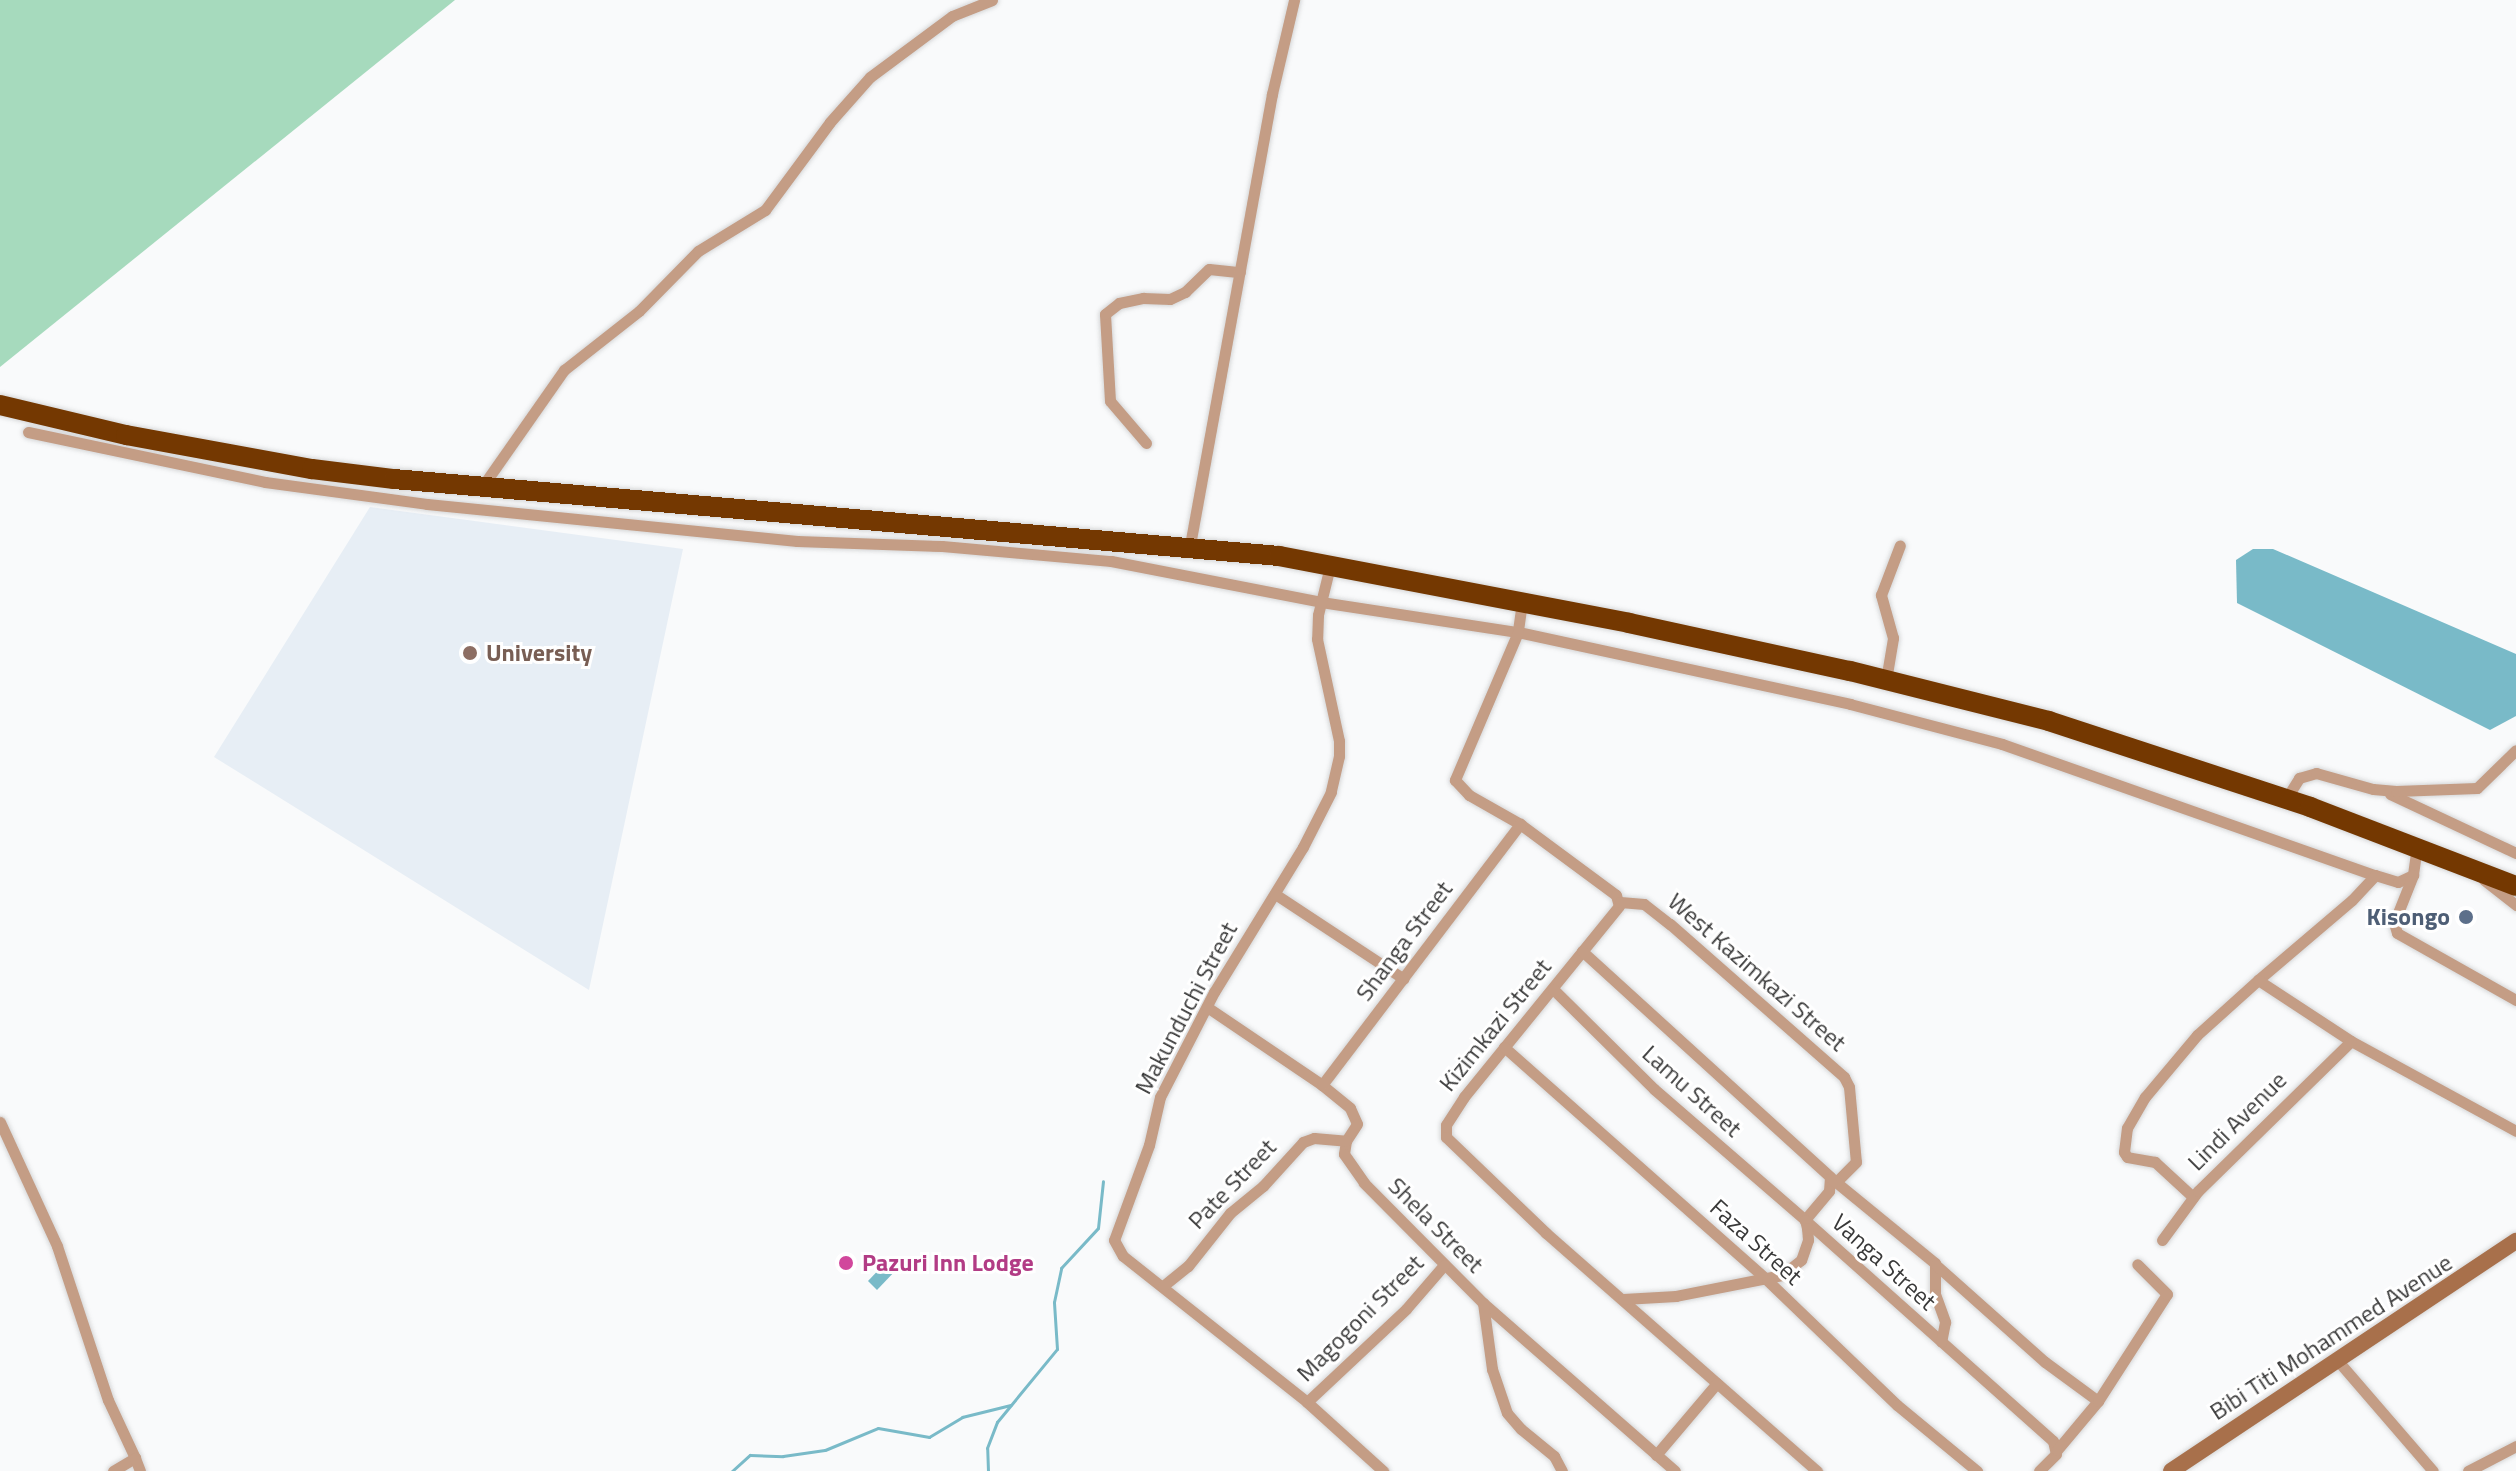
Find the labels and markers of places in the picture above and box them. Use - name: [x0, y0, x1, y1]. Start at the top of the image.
- place label: University: [486, 639, 592, 667]
- marker: University: [461, 644, 479, 662]
- place label: Kisongo: [2367, 903, 2450, 931]
- marker: Kisongo: [2457, 908, 2475, 926]
- place label: Pazuri Inn Lodge: [862, 1249, 1034, 1277]
- marker: Pazuri Inn Lodge: [837, 1254, 855, 1272]

